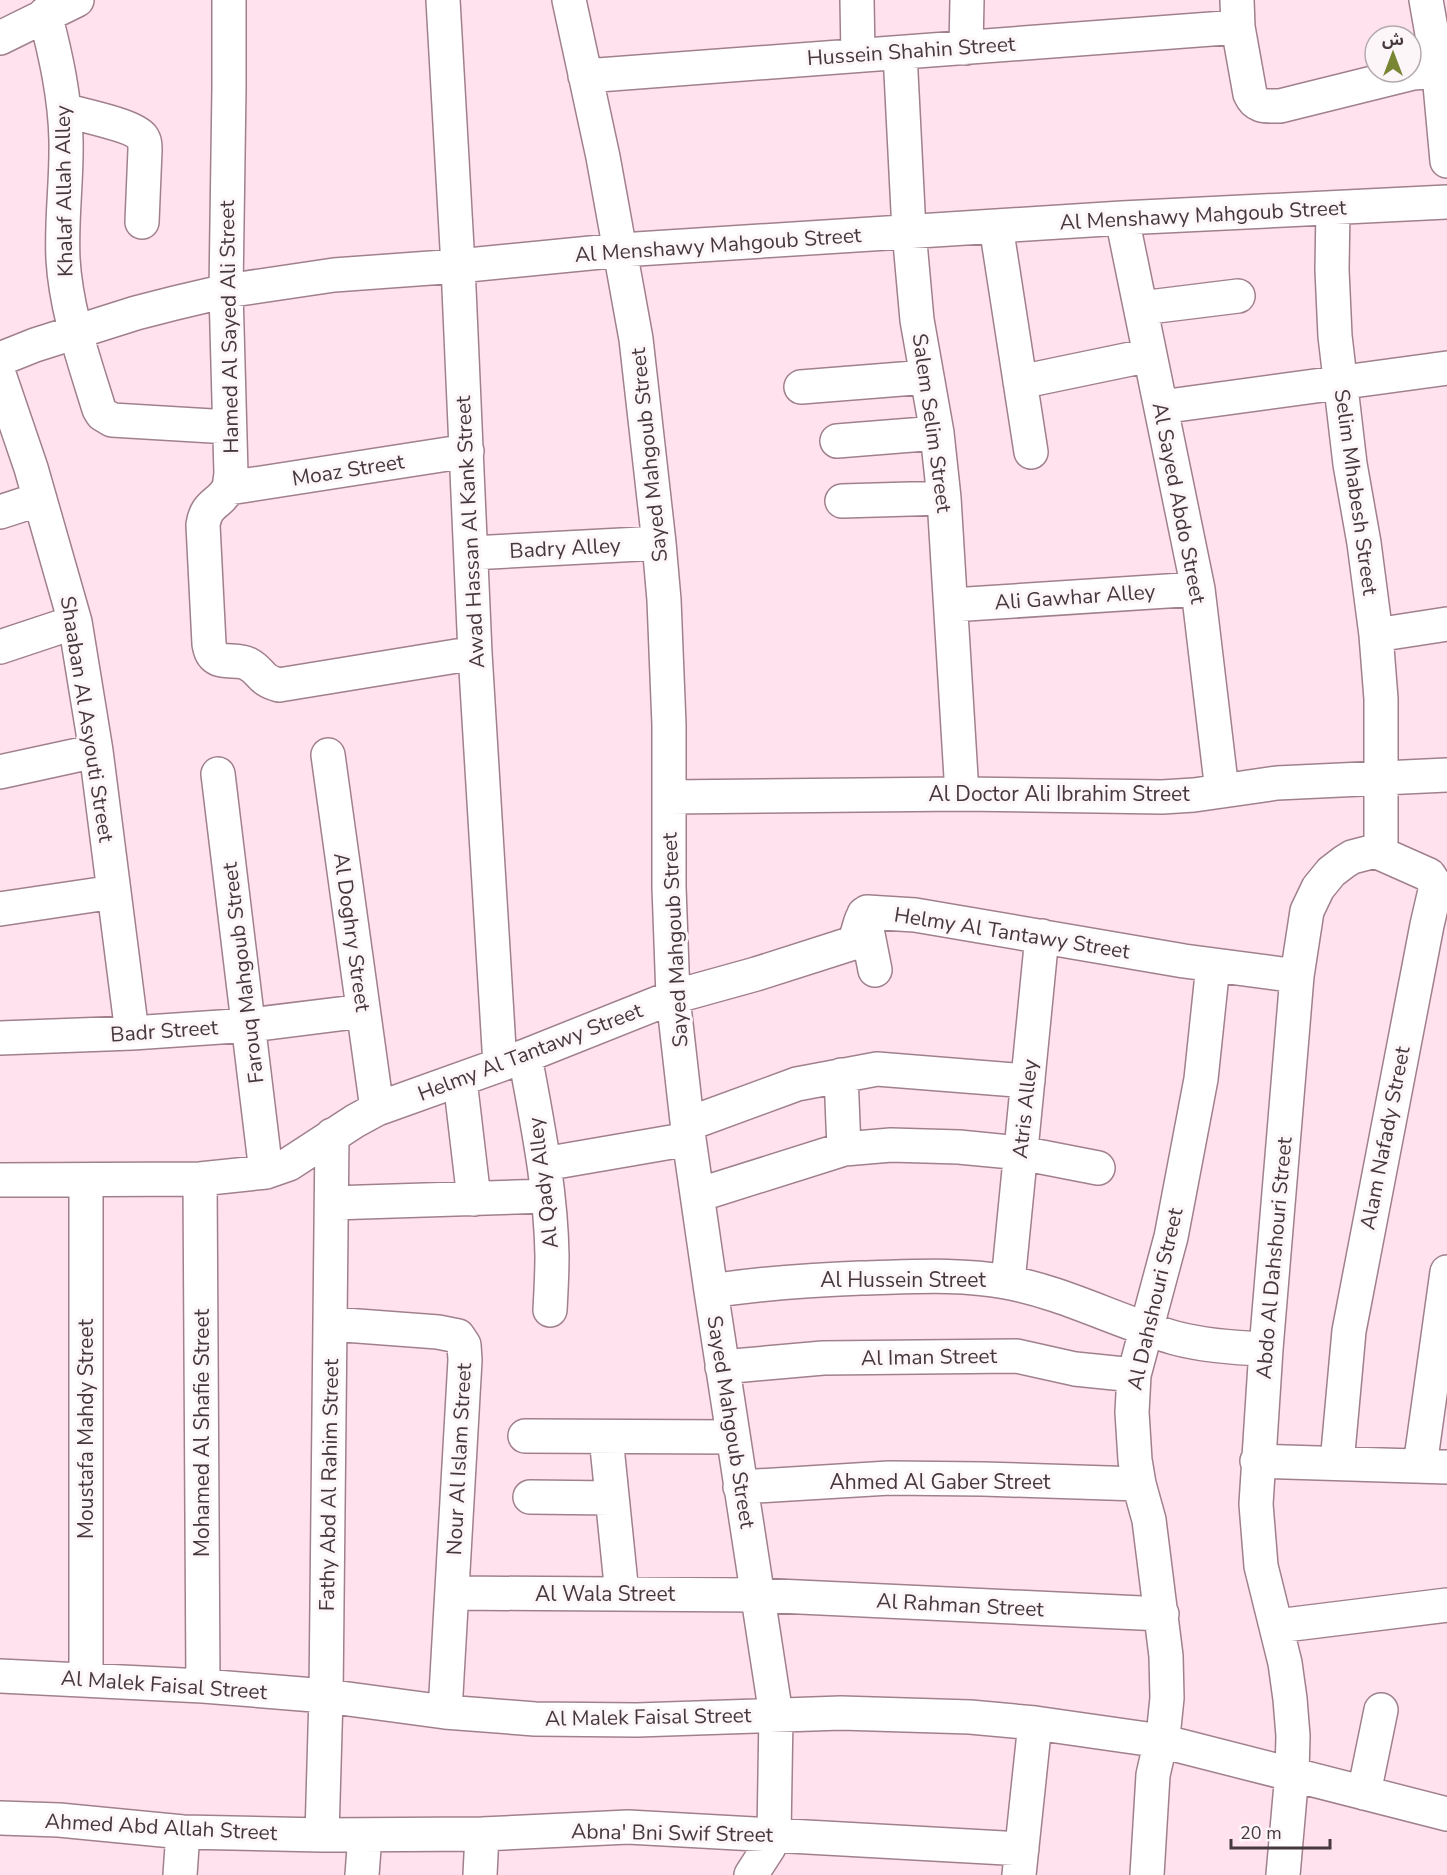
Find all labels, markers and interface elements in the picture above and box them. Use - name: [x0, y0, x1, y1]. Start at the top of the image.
- north arrow: [1363, 24, 1423, 84]
- text: ش: [1382, 29, 1404, 51]
- street label: Hussein Shahin Street: [806, 30, 1017, 72]
- street label: Khalaf Allah Alley: [49, 105, 79, 277]
- street label: Al Menshawy Mahgoub Street: [1059, 193, 1348, 236]
- street label: Hamed Al Sayed Ali Street: [213, 199, 245, 454]
- street label: Al Menshawy Mahgoub Street: [574, 221, 863, 269]
- street label: Salem Selim Street: [906, 332, 959, 515]
- street label: Sayed Mahgoub Street: [624, 346, 674, 563]
- street label: Selim Mhabesh Street: [1328, 387, 1384, 597]
- street label: Awad Hassan Al Kank Street: [449, 394, 491, 669]
- street label: Al Sayed Abdo Street: [1146, 400, 1212, 607]
- street label: Moaz Street: [290, 447, 407, 493]
- street label: Badry Alley: [509, 531, 622, 565]
- street label: Ali Gawhar Alley: [994, 577, 1157, 617]
- street label: Shaaban Al Asyouti Street: [54, 594, 120, 845]
- street label: Al Doctor Ali Ibrahim Street: [928, 780, 1190, 808]
- street label: Sayed Mahgoub Street: [655, 831, 695, 1048]
- street label: Al Doghry Street: [327, 851, 377, 1014]
- street label: Farouq Mahgoub Street: [215, 860, 270, 1085]
- street label: Helmy Al Tantawy Street: [892, 901, 1133, 966]
- street label: Helmy Al Tantawy Street: [414, 996, 647, 1108]
- street label: Badr Street: [109, 1013, 219, 1049]
- street label: Alam Nafady Street: [1353, 1043, 1417, 1232]
- street label: Atris Alley: [1006, 1058, 1044, 1160]
- street label: Al Qady Alley: [521, 1116, 565, 1250]
- street label: Abdo Al Dahshouri Street: [1249, 1135, 1299, 1380]
- street label: Al Dahshouri Street: [1120, 1205, 1190, 1393]
- street label: Al Hussein Street: [820, 1266, 986, 1294]
- street label: Mohamed Al Shafie Street: [188, 1308, 216, 1557]
- street label: Sayed Mahgoub Street: [700, 1314, 762, 1531]
- street label: Moustafa Mahdy Street: [72, 1318, 100, 1539]
- street label: Al Iman Street: [861, 1342, 998, 1372]
- street label: Fathy Abd Al Rahim Street: [313, 1358, 345, 1611]
- street label: Nour Al Islam Street: [440, 1362, 478, 1556]
- street label: Ahmed Al Gaber Street: [830, 1468, 1051, 1496]
- street label: Al Wala Street: [535, 1580, 676, 1608]
- street label: Al Rahman Street: [876, 1587, 1045, 1623]
- street label: Al Malek Faisal Street: [60, 1664, 269, 1706]
- street label: Al Malek Faisal Street: [545, 1701, 752, 1733]
- street label: Ahmed Abd Allah Street: [44, 1807, 279, 1847]
- scale bar: [1231, 1812, 1330, 1850]
- street label: Abna' Bni Swif Street: [571, 1817, 774, 1849]
- text: 20 m: [1240, 1821, 1282, 1845]

